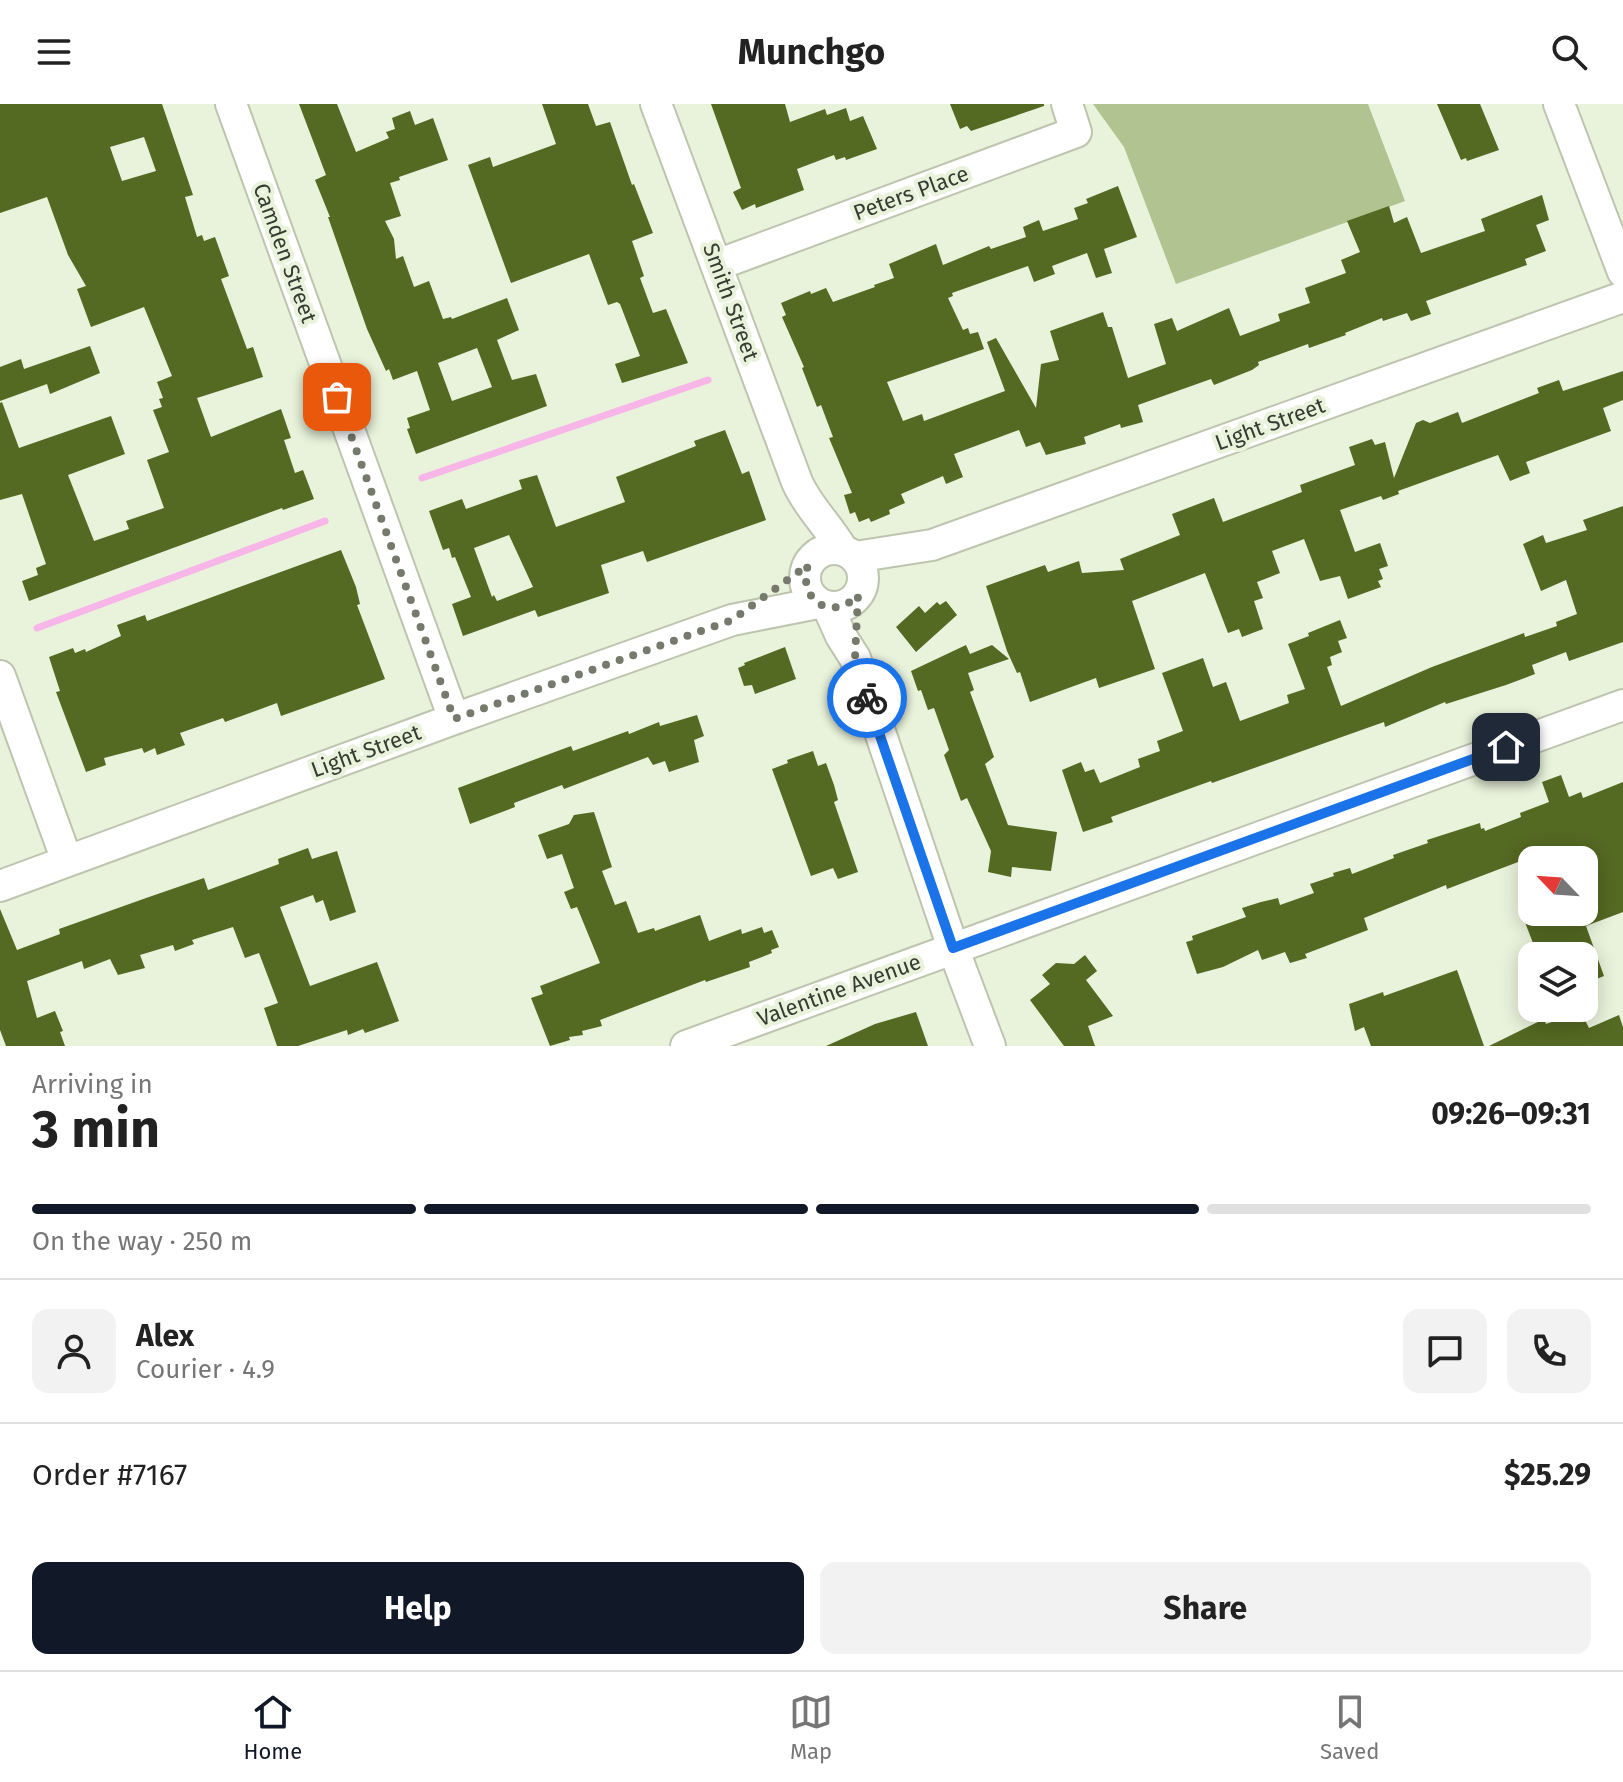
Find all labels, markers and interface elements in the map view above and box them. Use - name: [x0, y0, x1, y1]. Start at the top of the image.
- icon: menu: [32, 30, 76, 74]
- text: Munchgo: [738, 30, 885, 74]
- icon: search: [1547, 30, 1591, 74]
- street label: Peters Place: [850, 160, 972, 226]
- street label: Camden Street: [247, 180, 323, 326]
- street label: Smith Street: [697, 239, 765, 365]
- pin: [303, 363, 371, 431]
- icon: bag: [315, 375, 359, 419]
- street label: Light Street: [1211, 392, 1329, 456]
- courier: [827, 658, 907, 738]
- icon: bike: [845, 676, 889, 720]
- pin: [1472, 713, 1540, 781]
- street label: Light Street: [307, 719, 425, 783]
- icon: home: [1484, 725, 1528, 769]
- north arrow: [1518, 846, 1598, 926]
- map controls: [1518, 846, 1598, 1022]
- button: layers: [1518, 942, 1598, 1022]
- street label: Valentine Avenue: [753, 948, 925, 1032]
- text: Arriving in: [32, 1069, 153, 1100]
- text: 09:26–09:31: [1431, 1096, 1591, 1132]
- text: 3 min: [32, 1098, 160, 1161]
- text: On the way · 250 m: [32, 1226, 252, 1257]
- button: person: [32, 1309, 116, 1393]
- button: chat: [1403, 1309, 1487, 1393]
- button: phone: [1507, 1309, 1591, 1393]
- text: Alex: [136, 1318, 194, 1354]
- text: Courier · 4.9: [136, 1354, 275, 1385]
- text: Order #7167: [32, 1457, 187, 1493]
- text: $25.29: [1504, 1457, 1591, 1493]
- button: Help: [32, 1562, 804, 1654]
- button: Share: [820, 1562, 1591, 1654]
- tab: Home: [243, 1690, 302, 1765]
- tab: Map: [789, 1690, 833, 1765]
- tab: Saved: [1320, 1690, 1380, 1765]

